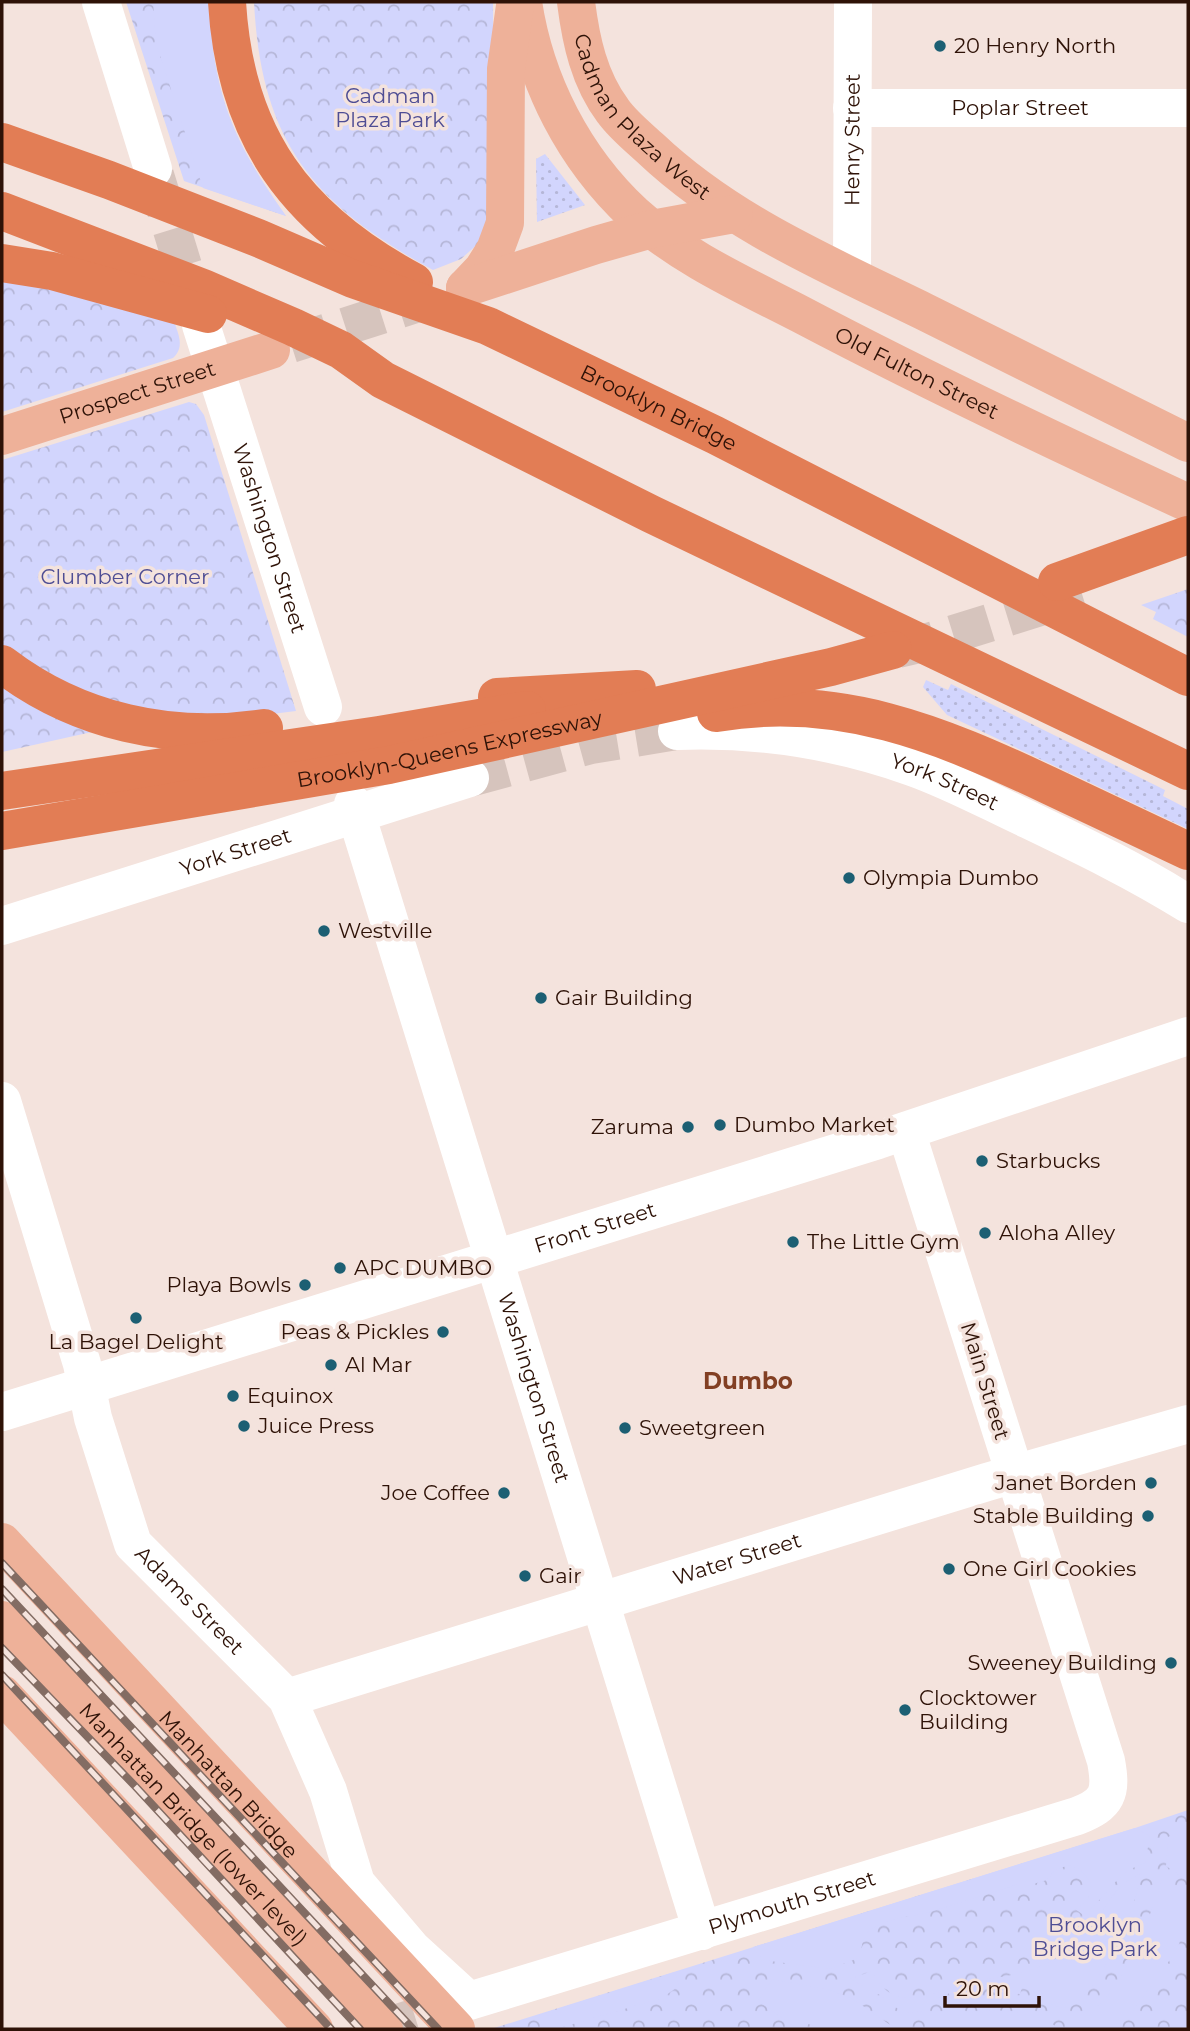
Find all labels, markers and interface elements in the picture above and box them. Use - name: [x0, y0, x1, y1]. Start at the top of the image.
- street label: Cadman Plaza West: [569, 31, 715, 205]
- place label: 20 Henry North: [954, 33, 1116, 58]
- marker: 20 Henry North: [932, 38, 948, 54]
- street label: Henry Street: [839, 74, 865, 206]
- park label: Cadman Plaza Park: [335, 83, 445, 132]
- street label: Poplar Street: [951, 95, 1089, 120]
- street label: Old Fulton Street: [831, 321, 1003, 424]
- street label: Prospect Street: [56, 356, 218, 429]
- street label: Brooklyn Bridge: [576, 359, 741, 456]
- street label: Washington Street: [228, 440, 312, 636]
- park label: Clumber Corner: [41, 564, 209, 589]
- street label: Brooklyn-Queens Expressway: [295, 705, 605, 792]
- street label: York Street: [888, 748, 1003, 816]
- street label: York Street: [177, 822, 294, 881]
- place label: Olympia Dumbo: [863, 865, 1039, 890]
- marker: Olympia Dumbo: [841, 870, 857, 886]
- place label: Westville: [338, 918, 432, 943]
- marker: Westville: [316, 923, 332, 939]
- place label: Gair Building: [555, 985, 693, 1010]
- marker: Gair Building: [533, 990, 549, 1006]
- place label: Dumbo Market: [734, 1112, 895, 1137]
- place label: Zaruma: [591, 1114, 674, 1139]
- marker: Dumbo Market: [712, 1117, 728, 1133]
- marker: Zaruma: [680, 1119, 696, 1135]
- place label: Starbucks: [996, 1148, 1100, 1173]
- marker: Starbucks: [974, 1153, 990, 1169]
- street label: Front Street: [531, 1197, 659, 1258]
- place label: Aloha Alley: [999, 1220, 1116, 1245]
- marker: Aloha Alley: [977, 1225, 993, 1241]
- place label: The Little Gym: [807, 1229, 960, 1254]
- marker: The Little Gym: [785, 1234, 801, 1250]
- place label: APC DUMBO: [354, 1255, 492, 1280]
- marker: APC DUMBO: [332, 1260, 348, 1276]
- place label: Playa Bowls: [166, 1272, 291, 1297]
- marker: Playa Bowls: [297, 1277, 313, 1293]
- street label: Washington Street: [493, 1289, 575, 1486]
- marker: La Bagel Delight: [128, 1310, 144, 1326]
- place label: Peas & Pickles: [281, 1319, 429, 1344]
- street label: Main Street: [956, 1319, 1015, 1442]
- marker: Peas & Pickles: [435, 1324, 451, 1340]
- place label: La Bagel Delight: [48, 1329, 224, 1354]
- place label: Al Mar: [345, 1352, 412, 1377]
- marker: Al Mar: [323, 1357, 339, 1373]
- district label: Dumbo: [703, 1367, 793, 1395]
- place label: Equinox: [247, 1383, 333, 1408]
- marker: Equinox: [225, 1388, 241, 1404]
- place label: Juice Press: [257, 1413, 374, 1438]
- place label: Sweetgreen: [639, 1415, 765, 1440]
- marker: Juice Press: [236, 1418, 252, 1434]
- marker: Sweetgreen: [617, 1420, 633, 1436]
- place label: Janet Borden: [994, 1470, 1137, 1495]
- marker: Janet Borden: [1143, 1475, 1159, 1491]
- place label: Joe Coffee: [380, 1480, 490, 1505]
- marker: Joe Coffee: [496, 1485, 512, 1501]
- place label: Stable Building: [973, 1503, 1134, 1528]
- marker: Stable Building: [1140, 1508, 1156, 1524]
- street label: Water Street: [670, 1527, 804, 1590]
- street label: Adams Street: [130, 1541, 249, 1660]
- place label: One Girl Cookies: [963, 1556, 1136, 1581]
- marker: One Girl Cookies: [941, 1561, 957, 1577]
- place label: Gair: [539, 1563, 582, 1588]
- marker: Gair: [517, 1568, 533, 1584]
- place label: Sweeney Building: [967, 1650, 1157, 1675]
- marker: Sweeney Building: [1163, 1655, 1179, 1671]
- place label: Clocktower Building: [919, 1685, 1037, 1734]
- street label: Manhattan Bridge (lower level): [74, 1698, 313, 1951]
- marker: Clocktower Building: [897, 1702, 913, 1718]
- street label: Manhattan Bridge: [154, 1705, 304, 1864]
- street label: Plymouth Street: [705, 1865, 878, 1939]
- park label: Brooklyn Bridge Park: [1033, 1912, 1158, 1961]
- scale bar: [945, 1965, 1040, 2009]
- text: 20 m: [956, 1976, 1010, 2001]

